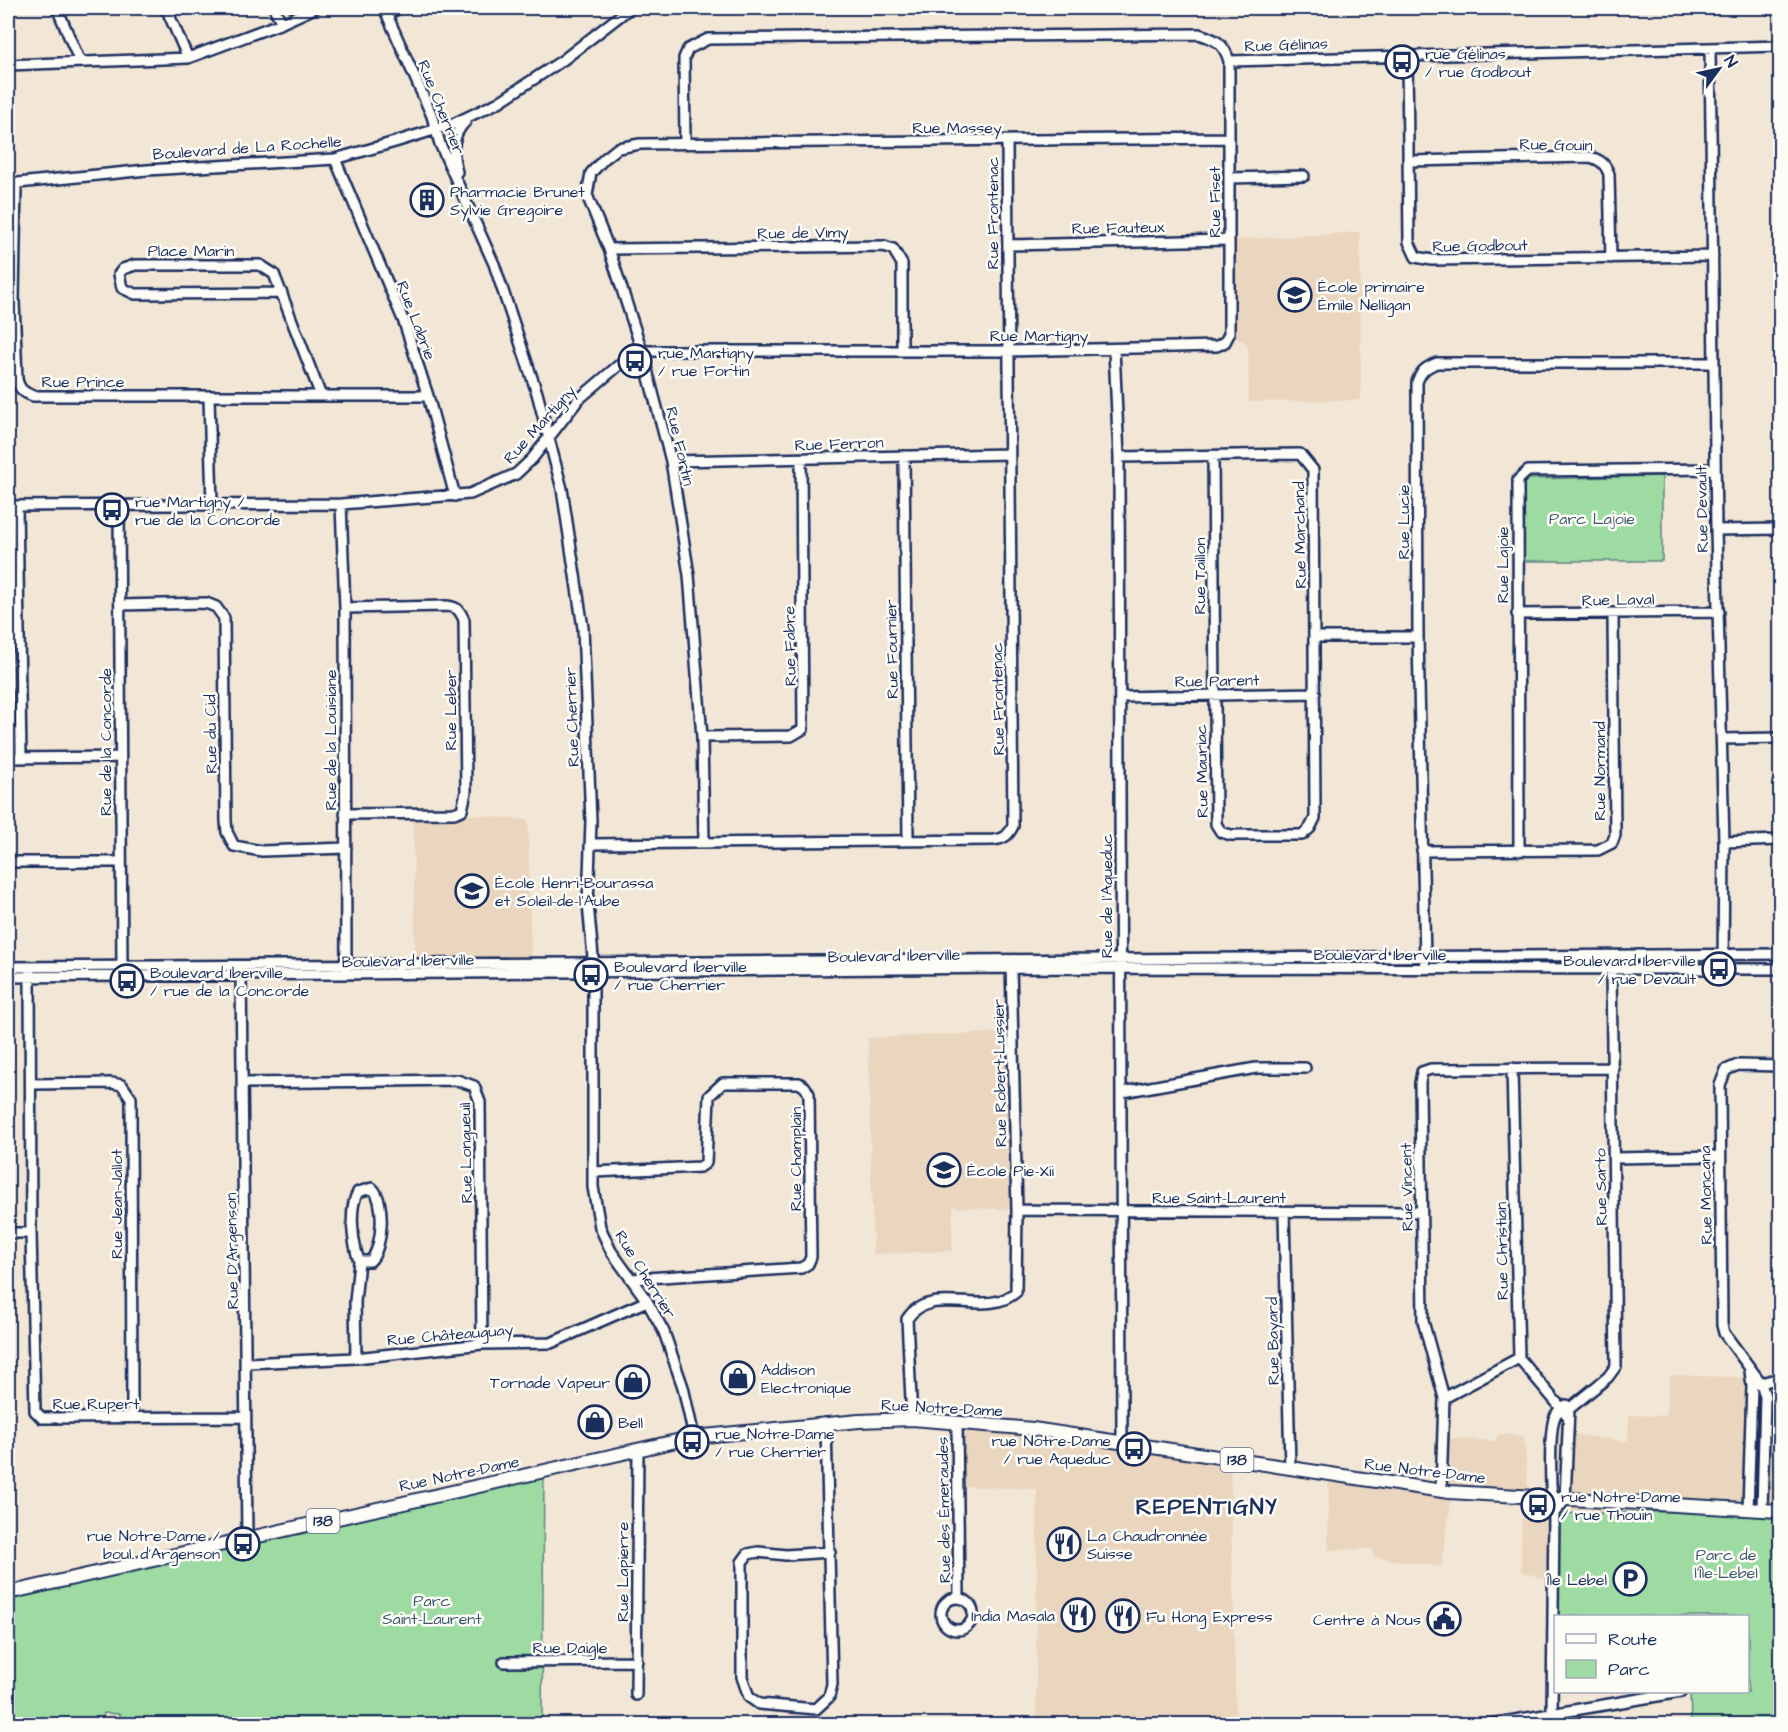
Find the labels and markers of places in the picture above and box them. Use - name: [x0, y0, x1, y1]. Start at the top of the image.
- place label: rue Gélinas / rue Godbout: [1425, 43, 1532, 83]
- bus stop icon: rue Gélinas / rue Godbout: [1384, 44, 1420, 80]
- place label: Pharmacie Brunet Sylvie Gregoire: [450, 181, 585, 222]
- building icon: Pharmacie Brunet Sylvie Gregoire: [409, 182, 445, 218]
- place label: École primaire Émile Nelligan: [1318, 276, 1425, 317]
- school or university icon: École primaire Émile Nelligan: [1277, 277, 1313, 313]
- place label: rue Martigny / rue Fortin: [658, 342, 754, 382]
- bus stop icon: rue Martigny / rue Fortin: [617, 343, 653, 379]
- place label: rue Martigny / rue de la Concorde: [135, 491, 281, 531]
- bus stop icon: rue Martigny / rue de la Concorde: [94, 492, 130, 528]
- place label: École Henri-Bourassa et Soleil-de-l'Aube: [495, 872, 653, 912]
- school or university icon: École Henri-Bourassa et Soleil-de-l'Aube: [454, 873, 490, 909]
- place label: Boulevard Iberville / rue Devault: [1563, 950, 1697, 990]
- bus stop icon: Boulevard Iberville / rue Devault: [1701, 951, 1737, 987]
- place label: Boulevard Iberville / rue Cherrier: [614, 956, 747, 996]
- bus stop icon: Boulevard Iberville / rue Cherrier: [573, 957, 609, 993]
- place label: Boulevard Iberville / rue de la Concorde: [150, 962, 310, 1002]
- bus stop icon: Boulevard Iberville / rue de la Concorde: [109, 963, 145, 999]
- school or university icon: École Pie-Xii: [926, 1152, 962, 1188]
- place label: École Pie-Xii: [967, 1160, 1054, 1182]
- place label: Addison Electronique: [761, 1359, 852, 1399]
- shop icon: Addison Electronique: [720, 1360, 756, 1396]
- shop icon: Tornade Vapeur: [615, 1364, 651, 1400]
- place label: Tornade Vapeur: [490, 1372, 610, 1394]
- shop icon: Bell: [577, 1404, 613, 1440]
- place label: Bell: [618, 1412, 643, 1434]
- place label: rue Notre-Dame / rue Cherrier: [715, 1423, 835, 1463]
- bus stop icon: rue Notre-Dame / rue Cherrier: [674, 1424, 710, 1460]
- place label: rue Notre-Dame / rue Aqueduc: [991, 1430, 1111, 1470]
- bus stop icon: rue Notre-Dame / rue Aqueduc: [1116, 1431, 1152, 1467]
- place label: rue Notre-Dame / rue Thouin: [1561, 1486, 1681, 1526]
- bus stop icon: rue Notre-Dame / rue Thouin: [1520, 1487, 1556, 1523]
- place label: rue Notre-Dame / boul. d'Argenson: [87, 1525, 220, 1566]
- place label: La Chaudronnée Suisse: [1087, 1525, 1208, 1565]
- bus stop icon: rue Notre-Dame / boul. d'Argenson: [225, 1526, 261, 1562]
- restaurant icon: La Chaudronnée Suisse: [1046, 1526, 1082, 1562]
- parking icon: Île Lebel: [1612, 1561, 1648, 1597]
- place label: Île Lebel: [1546, 1569, 1607, 1591]
- restaurant icon: India Masala: [1060, 1597, 1096, 1633]
- restaurant icon: Fu Hong Express: [1105, 1598, 1141, 1634]
- public building icon: Centre à Nous: [1426, 1601, 1462, 1637]
- place label: India Masala: [971, 1605, 1055, 1627]
- place label: Fu Hong Express: [1146, 1606, 1272, 1629]
- place label: Centre à Nous: [1313, 1609, 1421, 1631]

